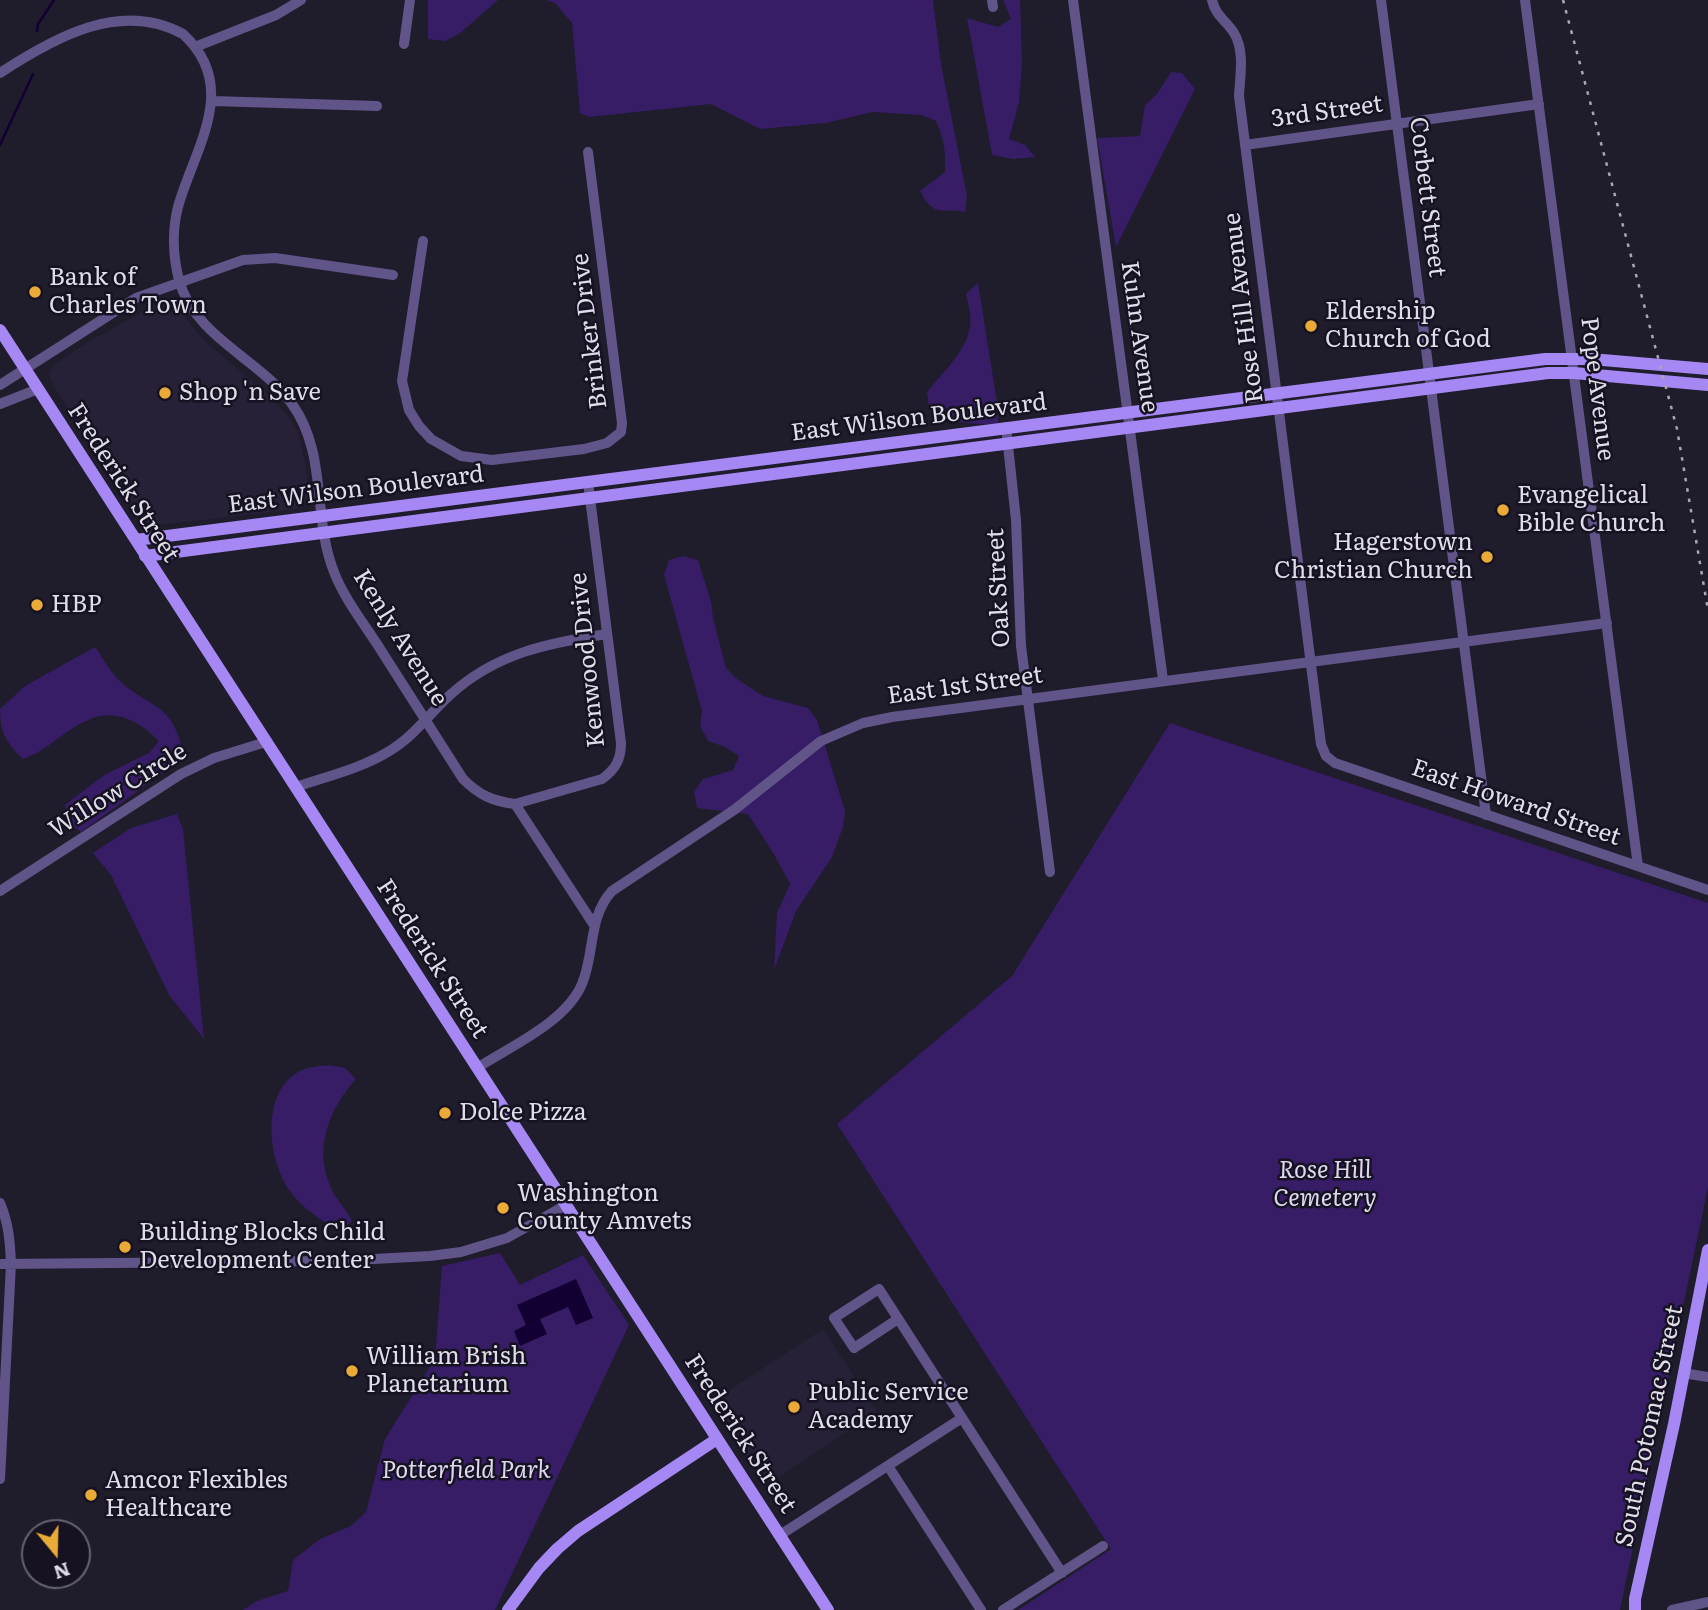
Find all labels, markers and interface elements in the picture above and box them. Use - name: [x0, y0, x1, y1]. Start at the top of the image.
- street label: 3rd Street: [1269, 90, 1385, 134]
- street label: Corbett Street: [1403, 115, 1451, 279]
- street label: Rose Hill Avenue: [1218, 211, 1270, 405]
- street label: Brinker Drive: [566, 251, 614, 411]
- street label: Kuhn Avenue: [1114, 259, 1164, 415]
- place label: Bank of Charles Town: [49, 264, 207, 320]
- marker: Bank of Charles Town: [27, 284, 43, 300]
- place label: Eldership Church of God: [1325, 298, 1491, 354]
- street label: Pope Avenue: [1574, 315, 1620, 463]
- marker: Eldership Church of God: [1303, 318, 1319, 334]
- place label: Shop 'n Save: [179, 379, 321, 407]
- marker: Shop 'n Save: [157, 385, 173, 401]
- street label: East Wilson Boulevard: [789, 388, 1049, 448]
- street label: Frederick Street: [61, 398, 185, 568]
- street label: East Wilson Boulevard: [226, 460, 486, 520]
- place label: Evangelical Bible Church: [1517, 482, 1665, 538]
- marker: Evangelical Bible Church: [1495, 502, 1511, 518]
- street label: Oak Street: [981, 528, 1017, 648]
- place label: Hagerstown Christian Church: [1274, 529, 1473, 585]
- marker: Hagerstown Christian Church: [1479, 549, 1495, 565]
- street label: Kenly Avenue: [346, 564, 454, 712]
- street label: Kenwood Drive: [564, 571, 612, 749]
- place label: HBP: [51, 591, 101, 619]
- marker: HBP: [29, 597, 45, 613]
- street label: East 1st Street: [885, 661, 1045, 711]
- street label: Willow Circle: [44, 737, 192, 845]
- street label: East Howard Street: [1408, 754, 1624, 852]
- street label: Frederick Street: [370, 874, 494, 1044]
- place label: Dolce Pizza: [459, 1099, 587, 1127]
- marker: Dolce Pizza: [437, 1105, 453, 1121]
- park label: Rose Hill Cemetery: [1273, 1157, 1377, 1213]
- place label: Washington County Amvets: [517, 1180, 692, 1236]
- marker: Washington County Amvets: [495, 1200, 511, 1216]
- place label: Building Blocks Child Development Center: [139, 1219, 385, 1275]
- marker: Building Blocks Child Development Center: [117, 1239, 133, 1255]
- street label: South Potomac Street: [1610, 1303, 1690, 1549]
- place label: William Brish Planetarium: [366, 1343, 526, 1399]
- street label: Frederick Street: [678, 1349, 802, 1519]
- marker: William Brish Planetarium: [344, 1363, 360, 1379]
- place label: Public Service Academy: [808, 1379, 969, 1435]
- marker: Public Service Academy: [786, 1399, 802, 1415]
- park label: Potterfield Park: [381, 1457, 551, 1485]
- place label: Amcor Flexibles Healthcare: [105, 1467, 288, 1523]
- marker: Amcor Flexibles Healthcare: [83, 1487, 99, 1503]
- north arrow: [21, 1519, 91, 1589]
- text: N: [50, 1556, 74, 1588]

